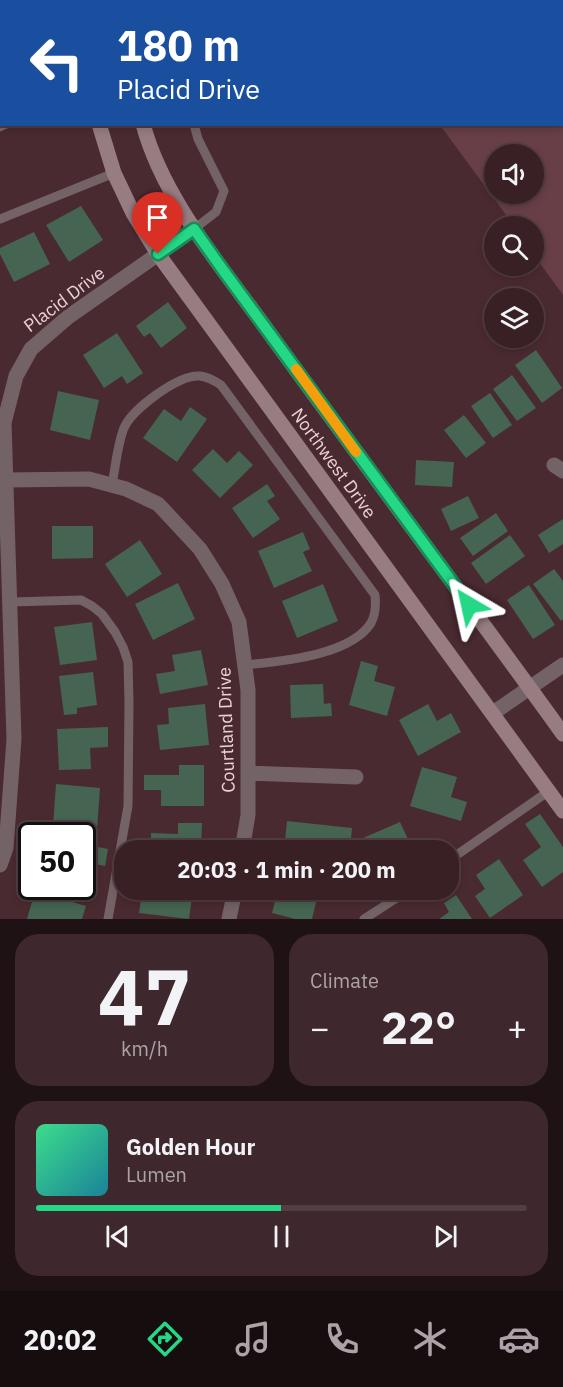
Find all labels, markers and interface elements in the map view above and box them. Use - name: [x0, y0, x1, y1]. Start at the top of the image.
- text: 180 m: [117, 18, 240, 73]
- icon: left: [18, 24, 96, 102]
- text: Placid Drive: [117, 71, 260, 106]
- map controls: [484, 144, 544, 348]
- button: sound: [484, 144, 544, 204]
- pin: [132, 192, 183, 254]
- icon: arrive: [141, 201, 174, 234]
- button: search: [484, 216, 544, 276]
- street label: Placid Drive: [19, 261, 109, 337]
- button: layers: [484, 288, 544, 348]
- street label: Northwest Drive: [286, 403, 382, 523]
- position arrow: [437, 573, 501, 637]
- street label: Courtland Drive: [212, 667, 240, 793]
- speed limit sign: 50: [18, 822, 96, 900]
- text: 20:03 · 1 min · 200 m: [177, 855, 396, 884]
- text: 47: [98, 945, 191, 1046]
- text: Climate: [310, 967, 379, 994]
- text: 22°: [381, 998, 456, 1056]
- text: −: [310, 1006, 330, 1049]
- text: +: [507, 1006, 527, 1049]
- text: km/h: [121, 1035, 168, 1062]
- text: Golden Hour: [126, 1132, 255, 1161]
- text: Lumen: [126, 1161, 187, 1188]
- icon: previous: [101, 1220, 134, 1253]
- icon: pause: [265, 1220, 298, 1253]
- icon: next: [429, 1220, 462, 1253]
- icon: directions: [144, 1318, 186, 1360]
- icon: music: [232, 1318, 274, 1360]
- icon: phone: [321, 1318, 363, 1360]
- icon: climate: [409, 1318, 451, 1360]
- icon: car: [498, 1318, 540, 1360]
- text: 20:02: [23, 1322, 97, 1357]

